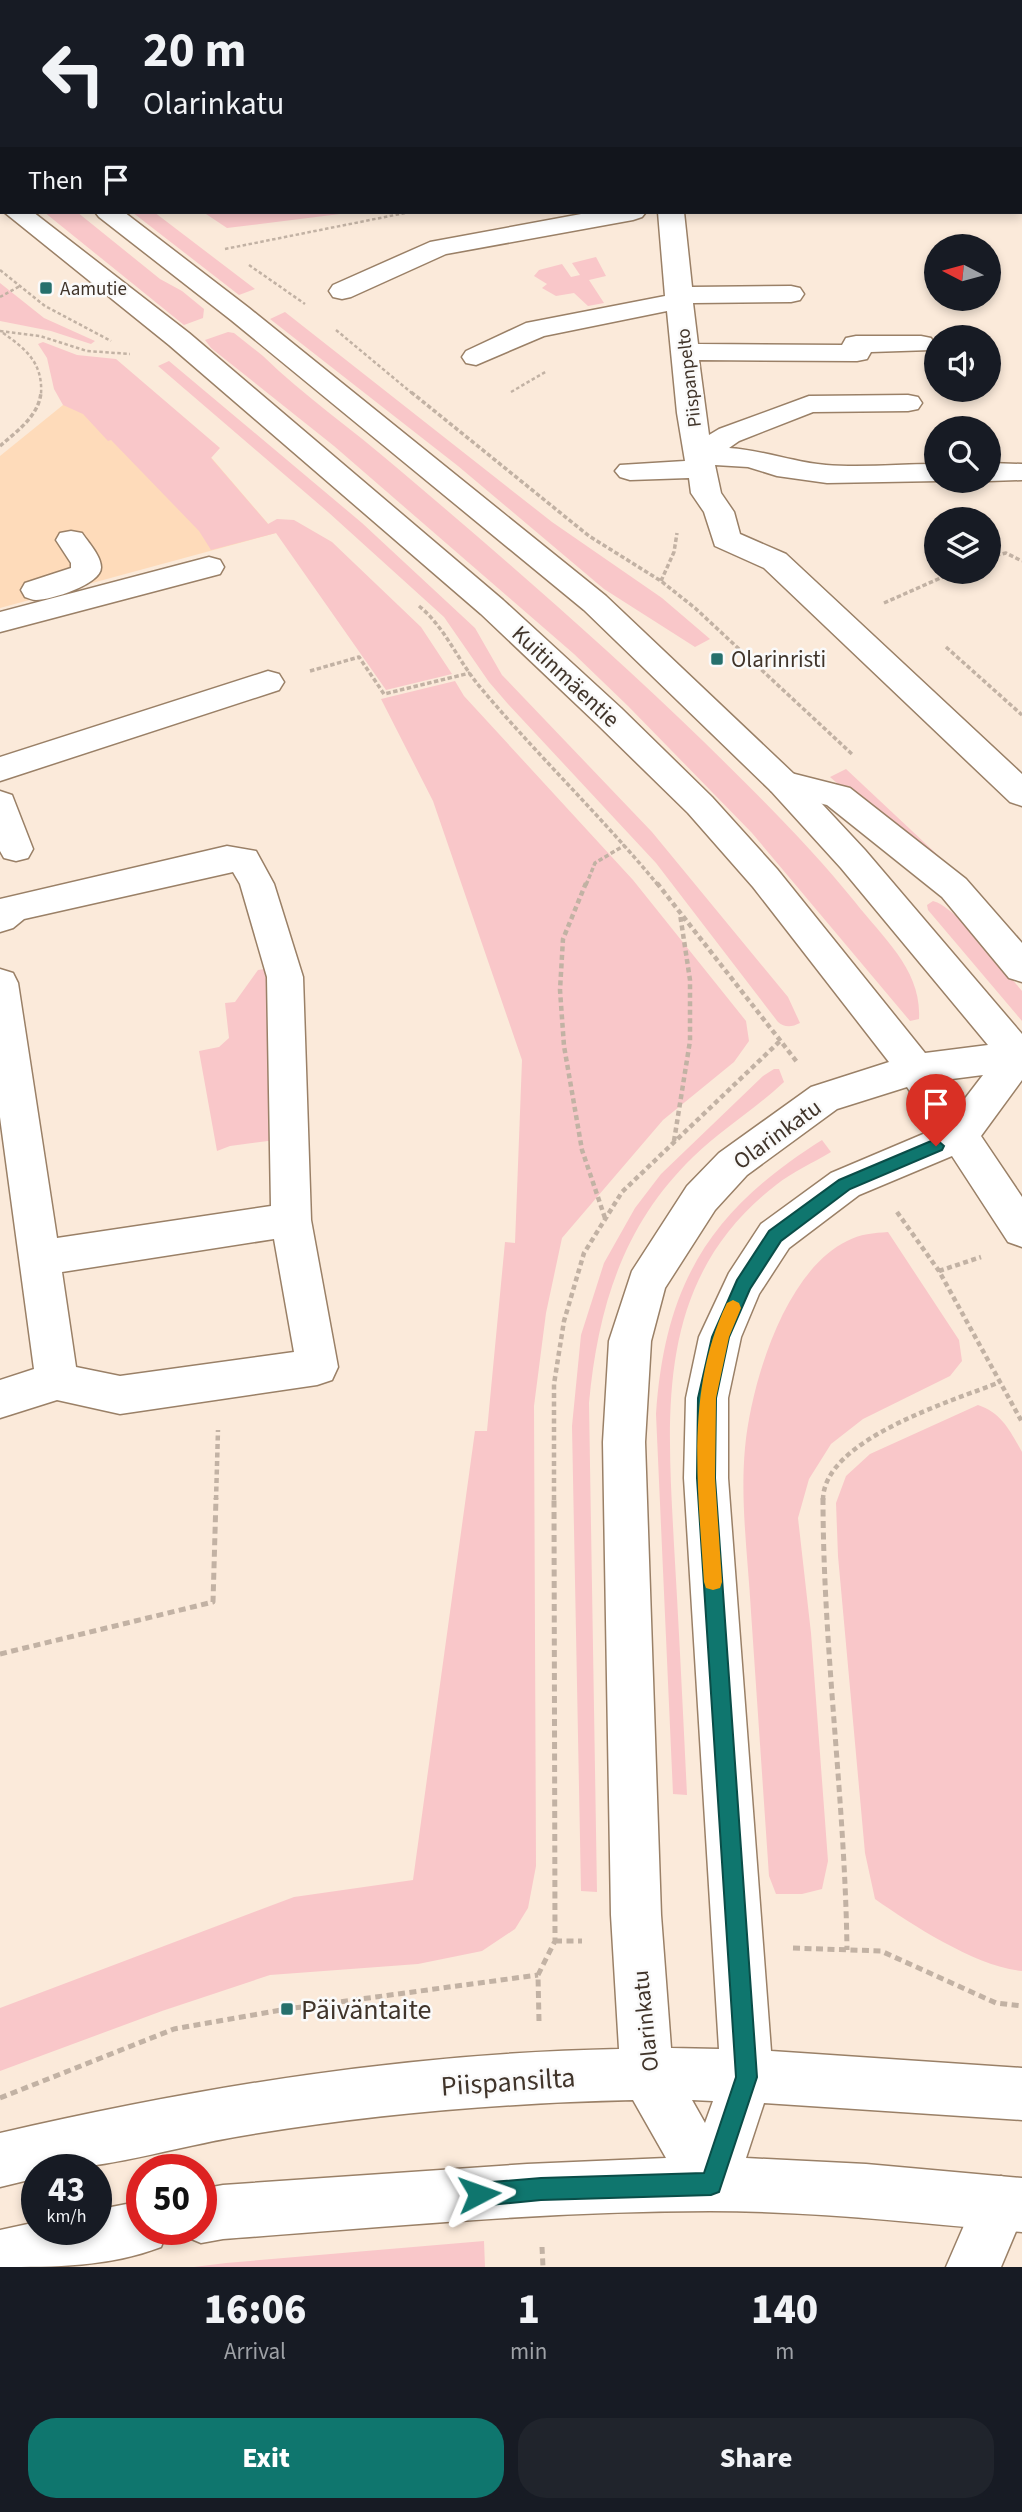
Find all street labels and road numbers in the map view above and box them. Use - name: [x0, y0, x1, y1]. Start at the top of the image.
- street label: Piispanpelto: [670, 327, 709, 429]
- street label: Kuitinmäentie: [504, 618, 627, 735]
- street label: Olarinkatu: [726, 1091, 828, 1178]
- street label: Olarinkatu: [624, 1969, 667, 2073]
- street label: Piispansilta: [439, 2057, 577, 2107]

